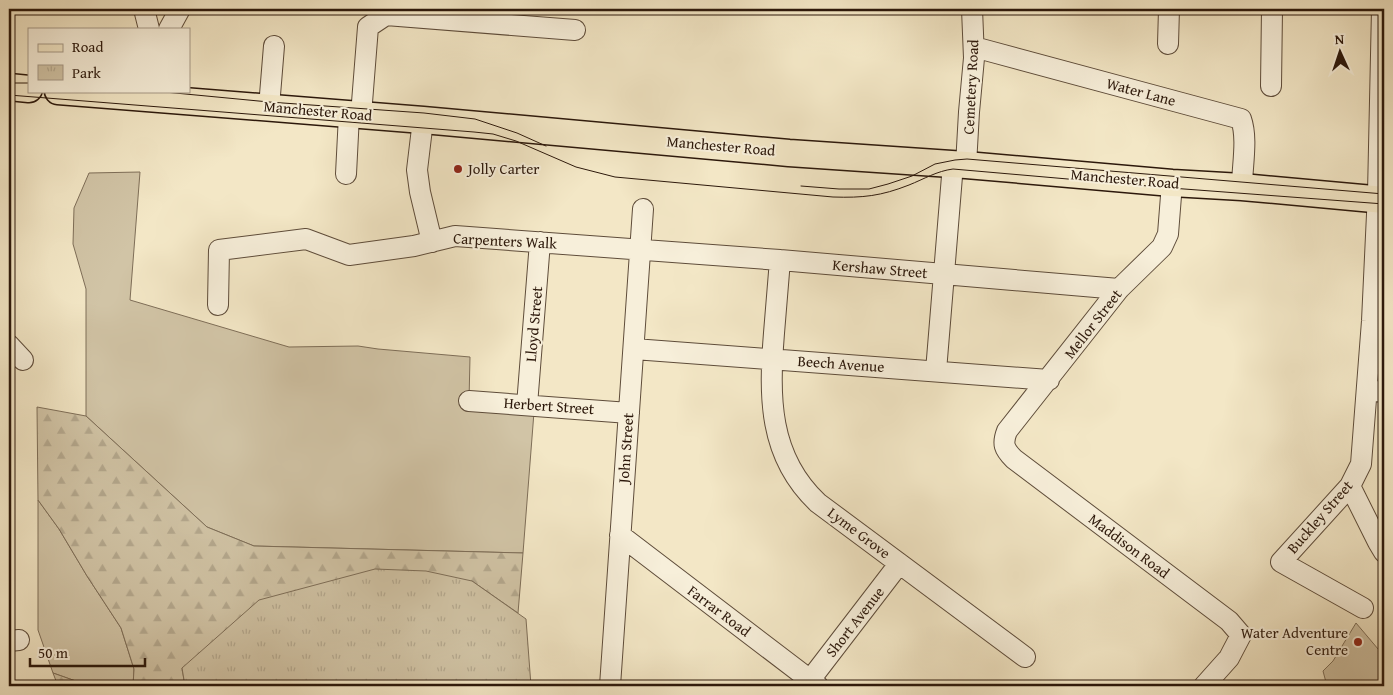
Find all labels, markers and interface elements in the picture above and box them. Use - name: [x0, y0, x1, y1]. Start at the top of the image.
- legend: [28, 28, 190, 92]
- north arrow: [1316, 28, 1366, 78]
- text: N: [1334, 29, 1345, 49]
- text: Road: [72, 36, 103, 57]
- street label: Cemetery Road: [958, 39, 983, 135]
- text: Park: [72, 62, 101, 83]
- street label: Water Lane: [1104, 72, 1178, 111]
- street label: Manchester Road: [263, 95, 373, 126]
- street label: Manchester Road: [666, 130, 776, 161]
- place label: Jolly Carter: [466, 158, 540, 179]
- marker: Jolly Carter: [452, 163, 464, 175]
- street label: Manchester Road: [1070, 163, 1180, 194]
- street label: Carpenters Walk: [453, 227, 558, 254]
- street label: Kershaw Street: [832, 254, 929, 283]
- street label: Mellor Street: [1059, 284, 1127, 363]
- street label: Lloyd Street: [520, 285, 547, 363]
- street label: Beech Avenue: [797, 350, 885, 377]
- street label: Herbert Street: [503, 392, 596, 419]
- street label: John Street: [612, 411, 638, 486]
- street label: Buckley Street: [1282, 475, 1358, 558]
- street label: Lyme Grove: [824, 502, 895, 563]
- street label: Maddison Road: [1085, 508, 1174, 583]
- street label: Farrar Road: [683, 580, 755, 641]
- street label: Short Avenue: [820, 582, 889, 661]
- place label: Water Adventure Centre: [1241, 622, 1348, 660]
- scale bar: [30, 635, 145, 667]
- marker: Water Adventure Centre: [1352, 636, 1364, 648]
- text: 50 m: [38, 642, 69, 663]

